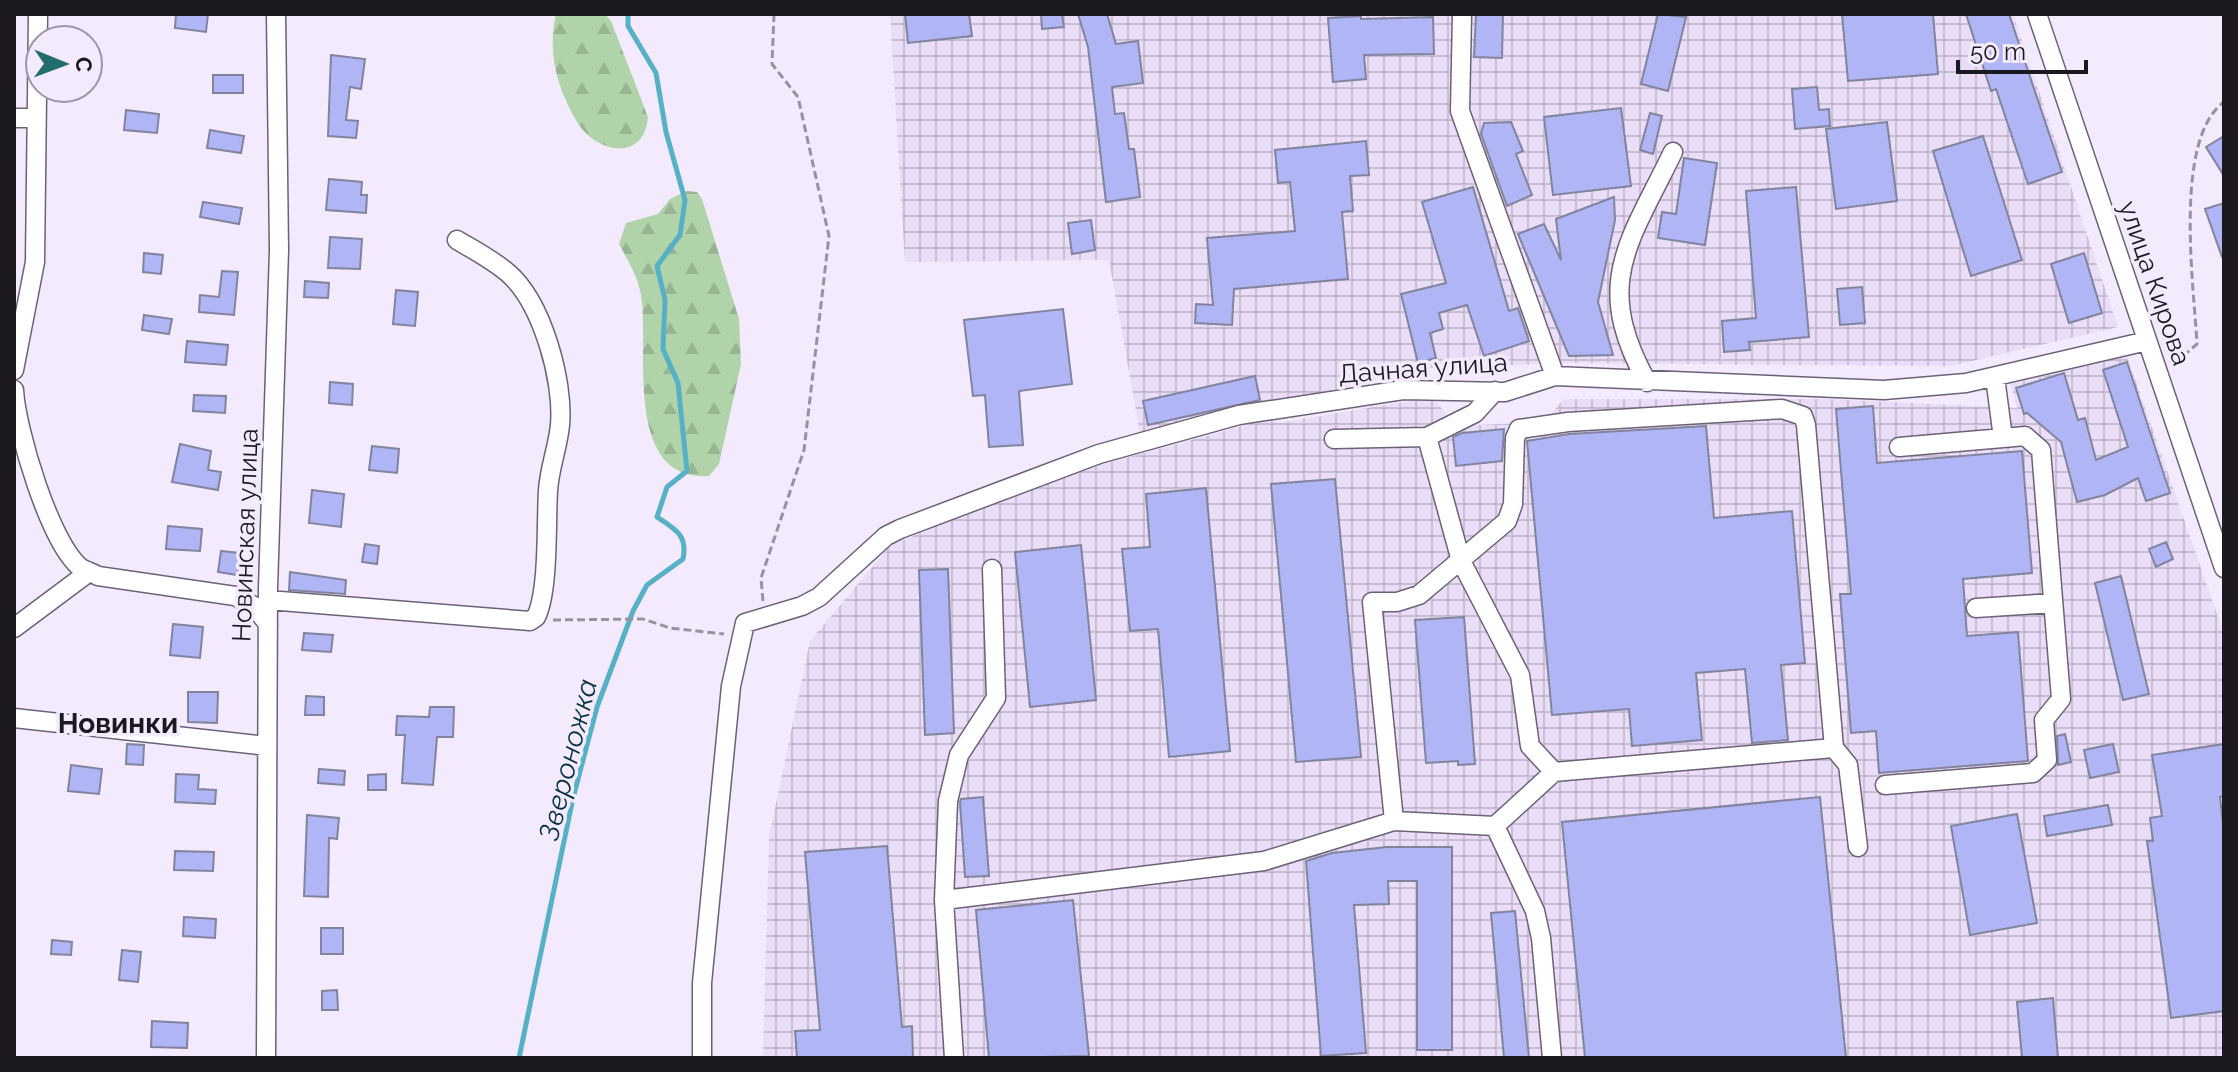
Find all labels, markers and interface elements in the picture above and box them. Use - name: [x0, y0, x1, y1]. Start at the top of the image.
- north arrow: [24, 24, 104, 104]
- scale bar: [1958, 24, 2086, 74]
- text: 50 m: [1970, 37, 2026, 66]
- text: С: [71, 57, 97, 72]
- street label: улица Кирова: [2113, 197, 2197, 369]
- street label: Дачная улица: [1337, 347, 1509, 389]
- street label: Новинская улица: [226, 428, 264, 642]
- water label: Звероножка: [532, 676, 604, 844]
- district label: Новинки: [58, 707, 178, 740]

